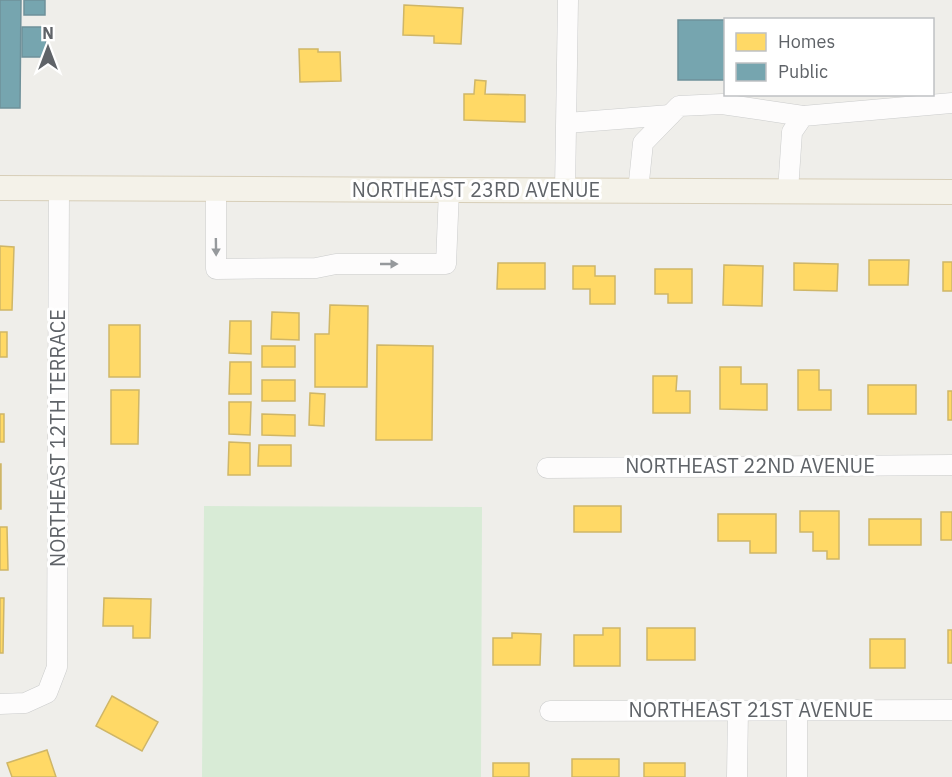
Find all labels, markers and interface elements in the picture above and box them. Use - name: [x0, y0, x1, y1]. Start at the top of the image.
- north arrow: [18, 18, 78, 78]
- legend: [724, 18, 934, 96]
- text: N: [42, 23, 54, 43]
- text: Homes: [778, 30, 835, 53]
- text: Public: [778, 60, 828, 83]
- street label: NORTHEAST 23RD AVENUE: [352, 176, 600, 203]
- one-way arrow: [211, 238, 221, 257]
- one-way arrow: [380, 259, 399, 269]
- street label: NORTHEAST 12TH TERRACE: [44, 309, 71, 567]
- street label: NORTHEAST 22ND AVENUE: [625, 452, 875, 479]
- street label: NORTHEAST 21ST AVENUE: [629, 696, 873, 723]

